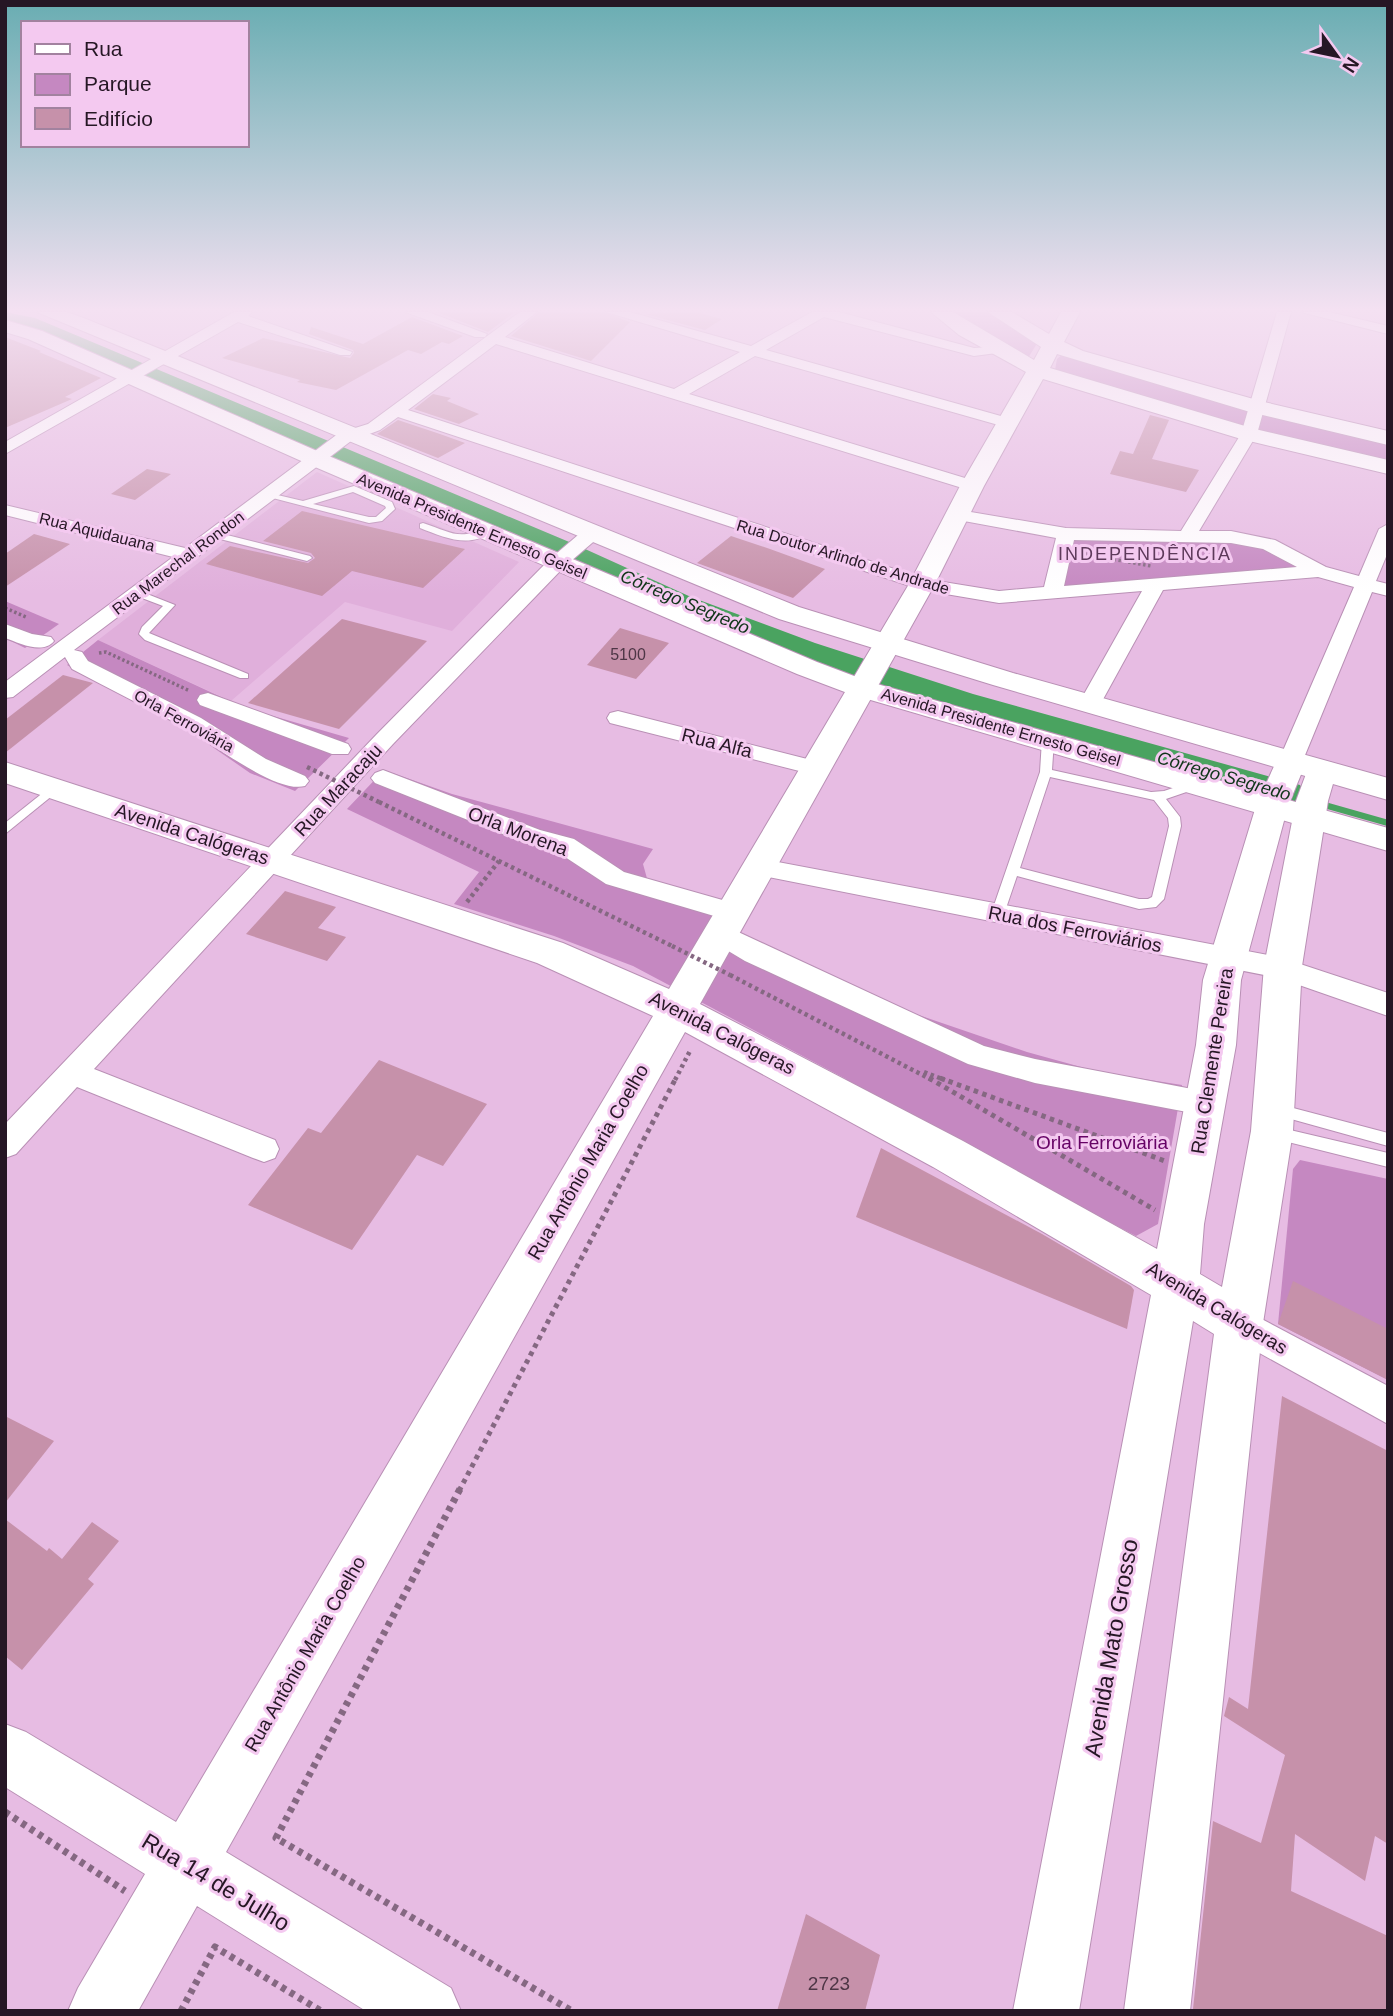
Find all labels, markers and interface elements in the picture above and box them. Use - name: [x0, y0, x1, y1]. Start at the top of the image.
- legend: [21, 21, 248, 147]
- north arrow: [1302, 21, 1372, 91]
- text: Rua: [84, 37, 123, 60]
- text: N: [1338, 54, 1363, 76]
- text: Parque: [84, 72, 152, 95]
- text: Edifício: [84, 107, 153, 130]
- street label: Avenida Presidente Ernesto Geisel: [355, 470, 589, 582]
- street label: Rua Marechal Rondon: [109, 508, 247, 618]
- street label: Rua Aquidauana: [38, 509, 157, 555]
- street label: Rua Doutor Arlindo de Andrade: [735, 516, 951, 598]
- district label: INDEPENDÊNCIA: [1058, 544, 1232, 564]
- water label: Córrego Segredo: [618, 566, 752, 638]
- house number: 5100: [610, 646, 646, 663]
- street label: Avenida Presidente Ernesto Geisel: [880, 685, 1122, 769]
- street label: Orla Ferroviária: [131, 687, 237, 755]
- street label: Rua Alfa: [680, 724, 755, 762]
- street label: Rua Maracaju: [290, 740, 386, 840]
- water label: Córrego Segredo: [1155, 747, 1293, 805]
- street label: Avenida Calógeras: [113, 799, 271, 869]
- street label: Orla Morena: [465, 802, 571, 860]
- street label: Rua dos Ferroviários: [986, 902, 1164, 956]
- street label: Rua Clemente Pereira: [1187, 966, 1237, 1155]
- street label: Avenida Calógeras: [646, 987, 798, 1079]
- street label: Rua Antônio Maria Coelho: [523, 1061, 653, 1263]
- park label: Orla Ferroviária: [1036, 1132, 1168, 1153]
- street label: Avenida Calógeras: [1143, 1258, 1291, 1358]
- street label: Avenida Mato Grosso: [1079, 1537, 1143, 1759]
- street label: Rua Antônio Maria Coelho: [240, 1553, 370, 1755]
- street label: Rua 14 de Julho: [138, 1828, 294, 1936]
- house number: 2723: [808, 1973, 850, 1994]

